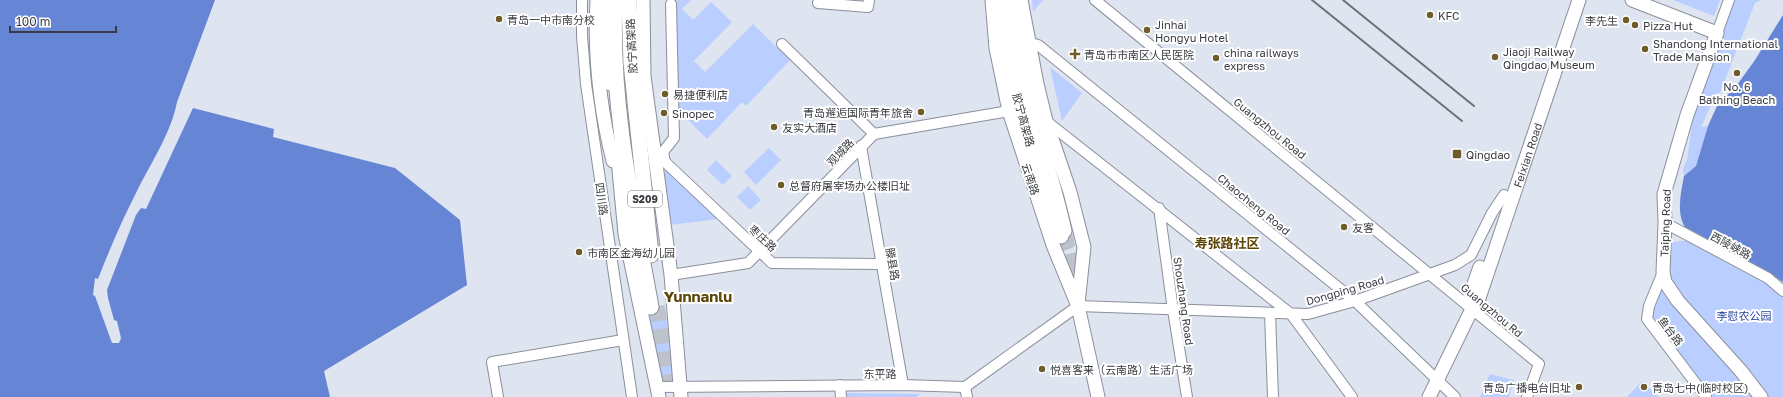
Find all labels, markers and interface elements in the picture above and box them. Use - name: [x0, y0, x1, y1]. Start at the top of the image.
- scale bar: [10, 8, 116, 34]
- place label: KFC: [1438, 9, 1460, 22]
- marker: KFC: [1425, 10, 1435, 20]
- place label: 青岛一中市南分校: [507, 13, 595, 26]
- text: 100 m: [16, 14, 50, 29]
- marker: 青岛一中市南分校: [494, 14, 504, 24]
- place label: 李先生: [1585, 14, 1618, 27]
- marker: 李先生: [1621, 15, 1631, 25]
- street label: 胶宁高架路: [623, 18, 639, 74]
- place label: Jinhai Hongyu Hotel: [1155, 18, 1229, 44]
- place label: Pizza Hut: [1643, 19, 1693, 32]
- marker: Pizza Hut: [1630, 20, 1640, 30]
- marker: Jinhai Hongyu Hotel: [1142, 25, 1152, 35]
- place label: Shandong International Trade Mansion: [1653, 37, 1778, 63]
- marker: Shandong International Trade Mansion: [1640, 44, 1650, 54]
- place label: Jiaoji Railway Qingdao Museum: [1503, 45, 1595, 71]
- place label: china railways express: [1224, 46, 1299, 72]
- marker: 青岛市市南区人民医院: [1069, 48, 1081, 60]
- place label: 青岛市市南区人民医院: [1084, 48, 1194, 61]
- marker: Jiaoji Railway Qingdao Museum: [1490, 52, 1500, 62]
- marker: china railways express: [1211, 53, 1221, 63]
- marker: No. 6 Bathing Beach: [1732, 68, 1742, 78]
- place label: No. 6 Bathing Beach: [1699, 80, 1775, 106]
- place label: 易捷便利店: [673, 88, 728, 101]
- marker: 易捷便利店: [660, 89, 670, 99]
- street label: 胶宁高架路: [1011, 92, 1037, 148]
- street label: Guangzhou Road: [1231, 95, 1309, 161]
- place label: 青岛邂逅国际青年旅舍: [803, 106, 913, 119]
- place label: Sinopec: [672, 107, 715, 120]
- marker: 青岛邂逅国际青年旅舍: [916, 107, 926, 117]
- marker: Sinopec: [659, 108, 669, 118]
- place label: 友实大酒店: [782, 121, 837, 134]
- street label: Feixian Road: [1510, 121, 1544, 189]
- marker: 友实大酒店: [769, 122, 779, 132]
- street label: 观城路: [824, 136, 856, 168]
- marker: Qingdao: [1451, 148, 1463, 160]
- place label: Qingdao: [1466, 148, 1511, 161]
- street label: 云南路: [1020, 161, 1042, 197]
- street label: Chaocheng Road: [1215, 171, 1293, 237]
- place label: 总督府屠宰场办公楼旧址: [789, 179, 910, 192]
- marker: 总督府屠宰场办公楼旧址: [776, 180, 786, 190]
- street label: 四川路: [593, 182, 611, 216]
- street label: Taiping Road: [1657, 189, 1673, 257]
- road number: S209: [628, 191, 662, 207]
- place label: 友客: [1352, 221, 1374, 234]
- street label: 枣庄路: [746, 222, 780, 254]
- marker: 友客: [1339, 222, 1349, 232]
- street label: 西陵峡路: [1709, 229, 1753, 261]
- district label: 寿张路社区: [1194, 235, 1260, 251]
- place label: 市南区金海幼儿园: [587, 246, 675, 259]
- marker: 市南区金海幼儿园: [574, 247, 584, 257]
- street label: 滕县路: [884, 247, 902, 281]
- street label: Shouzhang Road: [1171, 256, 1197, 346]
- street label: Dongping Road: [1304, 273, 1386, 307]
- street label: Guangzhou Rd: [1458, 280, 1526, 340]
- district label: Yunnanlu: [664, 287, 732, 305]
- park label: 李慰农公园: [1717, 309, 1772, 322]
- street label: 鱼台路: [1656, 314, 1686, 348]
- place label: 悦喜客来（云南路）生活广场: [1050, 363, 1193, 376]
- marker: 悦喜客来（云南路）生活广场: [1037, 364, 1047, 374]
- street label: 东平路: [864, 367, 897, 380]
- place label: 青岛广播电台旧址: [1483, 381, 1571, 394]
- place label: 青岛七中(临时校区): [1652, 381, 1748, 394]
- marker: 青岛广播电台旧址: [1574, 382, 1584, 392]
- marker: 青岛七中(临时校区): [1639, 382, 1649, 392]

